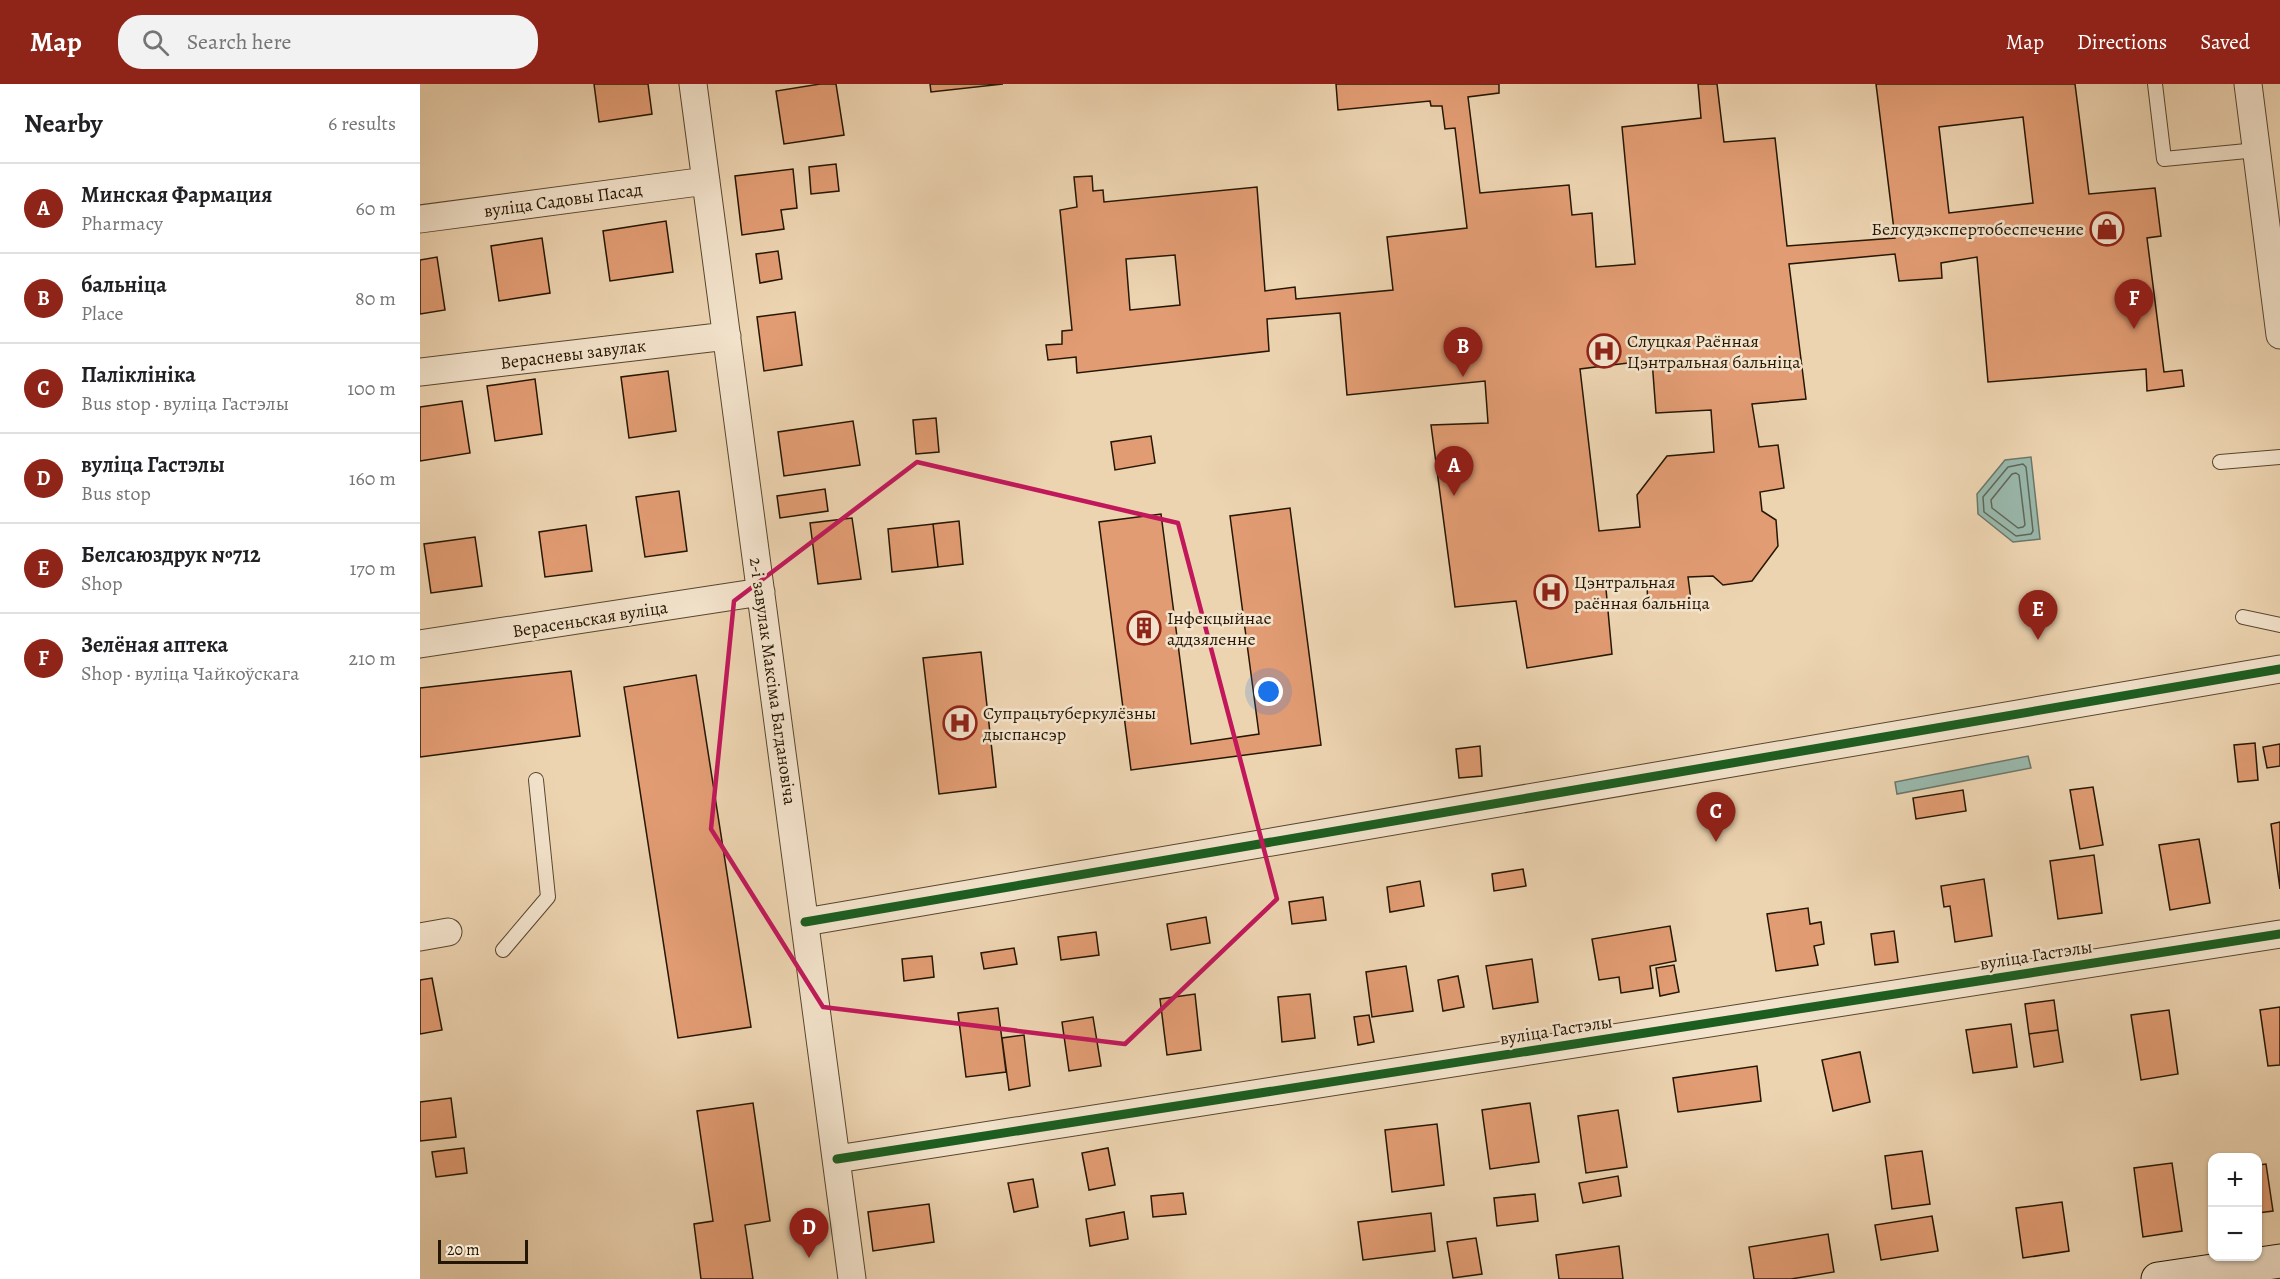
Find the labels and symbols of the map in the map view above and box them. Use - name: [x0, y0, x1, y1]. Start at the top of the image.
- street label: вуліца Садовы Пасад: [482, 177, 644, 223]
- shop icon: Белсудэкспертобеспечение: [2089, 211, 2125, 247]
- place label: Белсудэкспертобеспечение: [1871, 217, 2084, 241]
- pin: F: [2114, 280, 2154, 329]
- pin: B: [1444, 328, 1482, 377]
- place label: Слуцкая Раённая Цэнтральная бальніца: [1627, 329, 1801, 374]
- street label: Верасневы завулак: [499, 333, 647, 375]
- hospital icon: Слуцкая Раённая Цэнтральная бальніца: [1586, 333, 1622, 369]
- pin: A: [1434, 446, 1474, 496]
- street label: 2-і завулак Максіма Багдановіча: [744, 556, 802, 807]
- place label: Цэнтральная раённая бальніца: [1574, 570, 1711, 615]
- hospital icon: Цэнтральная раённая бальніца: [1533, 574, 1569, 610]
- pin: E: [2018, 590, 2058, 640]
- street label: Верасеньская вуліца: [511, 595, 670, 643]
- place label: Інфекцыйнае аддзяленне: [1167, 606, 1272, 651]
- building icon: Інфекцыйнае аддзяленне: [1126, 610, 1162, 646]
- your location: [1254, 677, 1283, 706]
- place label: Супрацьтуберкулёзны дыспансэр: [982, 701, 1156, 746]
- hospital icon: Супрацьтуберкулёзны дыспансэр: [942, 705, 978, 741]
- pin: C: [1696, 792, 1736, 842]
- street label: вуліца Гастэлы: [1978, 934, 2094, 976]
- street label: вуліца Гастэлы: [1498, 1009, 1614, 1051]
- pin: D: [790, 1208, 828, 1258]
- scale bar: [438, 1237, 528, 1264]

